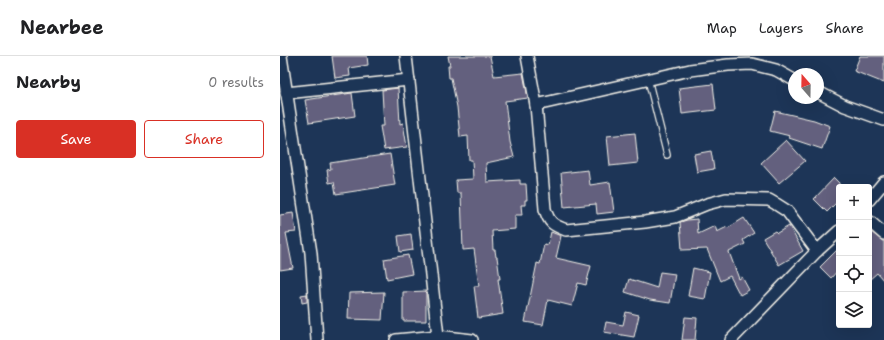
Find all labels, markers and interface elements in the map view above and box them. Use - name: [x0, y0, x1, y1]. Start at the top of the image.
- text: Nearbee: [20, 15, 104, 40]
- text: Map: [707, 19, 737, 37]
- text: Layers: [759, 19, 803, 37]
- text: Share: [825, 19, 864, 37]
- north arrow: [788, 68, 824, 104]
- text: Nearby: [16, 71, 81, 93]
- text: 0 results: [208, 74, 264, 91]
- button: Save: [16, 120, 136, 158]
- button: Share: [144, 120, 264, 158]
- map controls: [836, 184, 872, 328]
- button: +: [836, 184, 872, 220]
- button: −: [836, 220, 872, 256]
- button: locate: [836, 256, 872, 292]
- button: layers: [836, 292, 872, 328]

